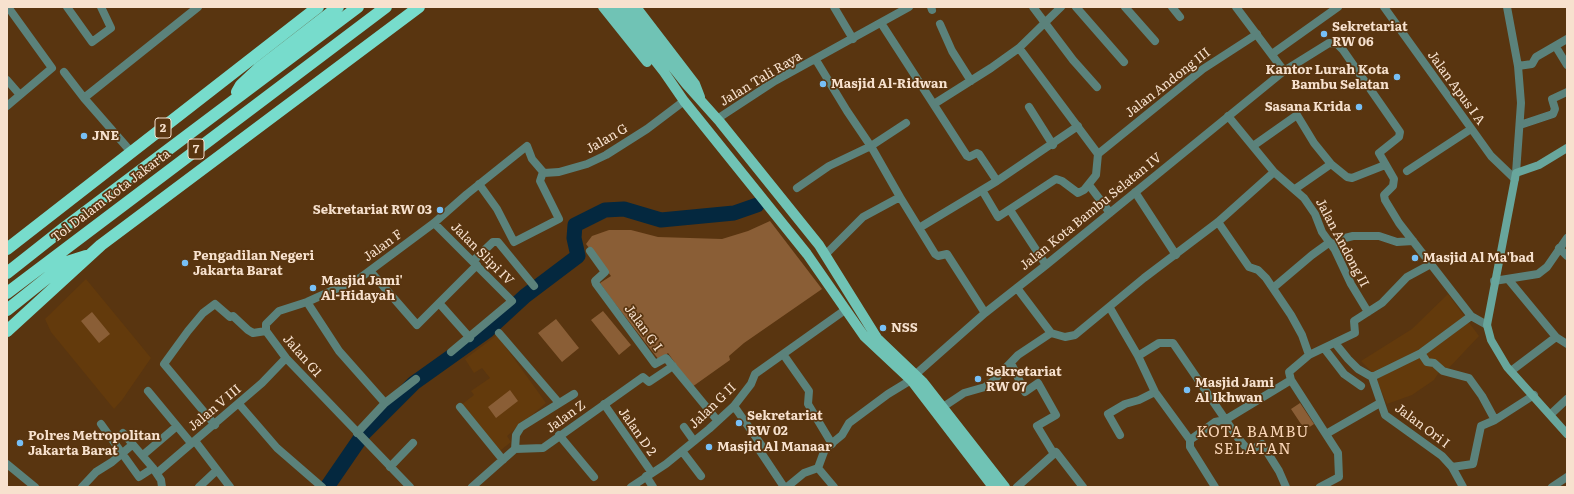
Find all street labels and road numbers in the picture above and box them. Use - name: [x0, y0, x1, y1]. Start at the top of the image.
- street label: Jalan Andong III: [1122, 45, 1214, 121]
- street label: Jalan Tali Raya: [717, 48, 805, 110]
- street label: Jalan Apus I A: [1424, 48, 1488, 128]
- road number: 2: [155, 118, 171, 138]
- street label: Jalan G: [583, 121, 631, 157]
- road number: 7: [188, 139, 204, 159]
- street label: Tol Dalam Kota Jakarta: [48, 146, 174, 246]
- street label: Jalan Kota Bambu Selatan IV: [1017, 150, 1165, 274]
- street label: Jalan Andong II: [1312, 196, 1372, 290]
- street label: Jalan Slipi IV: [447, 219, 517, 289]
- street label: Jalan F: [361, 227, 405, 265]
- street label: Jalan G I: [621, 302, 665, 354]
- street label: Jalan G1: [279, 332, 325, 380]
- street label: Jalan G II: [686, 380, 740, 432]
- street label: Jalan V III: [185, 381, 245, 435]
- street label: Jalan Z: [543, 398, 589, 436]
- street label: Jalan Ori I: [1392, 400, 1452, 452]
- street label: Jalan D 2: [615, 405, 659, 459]

